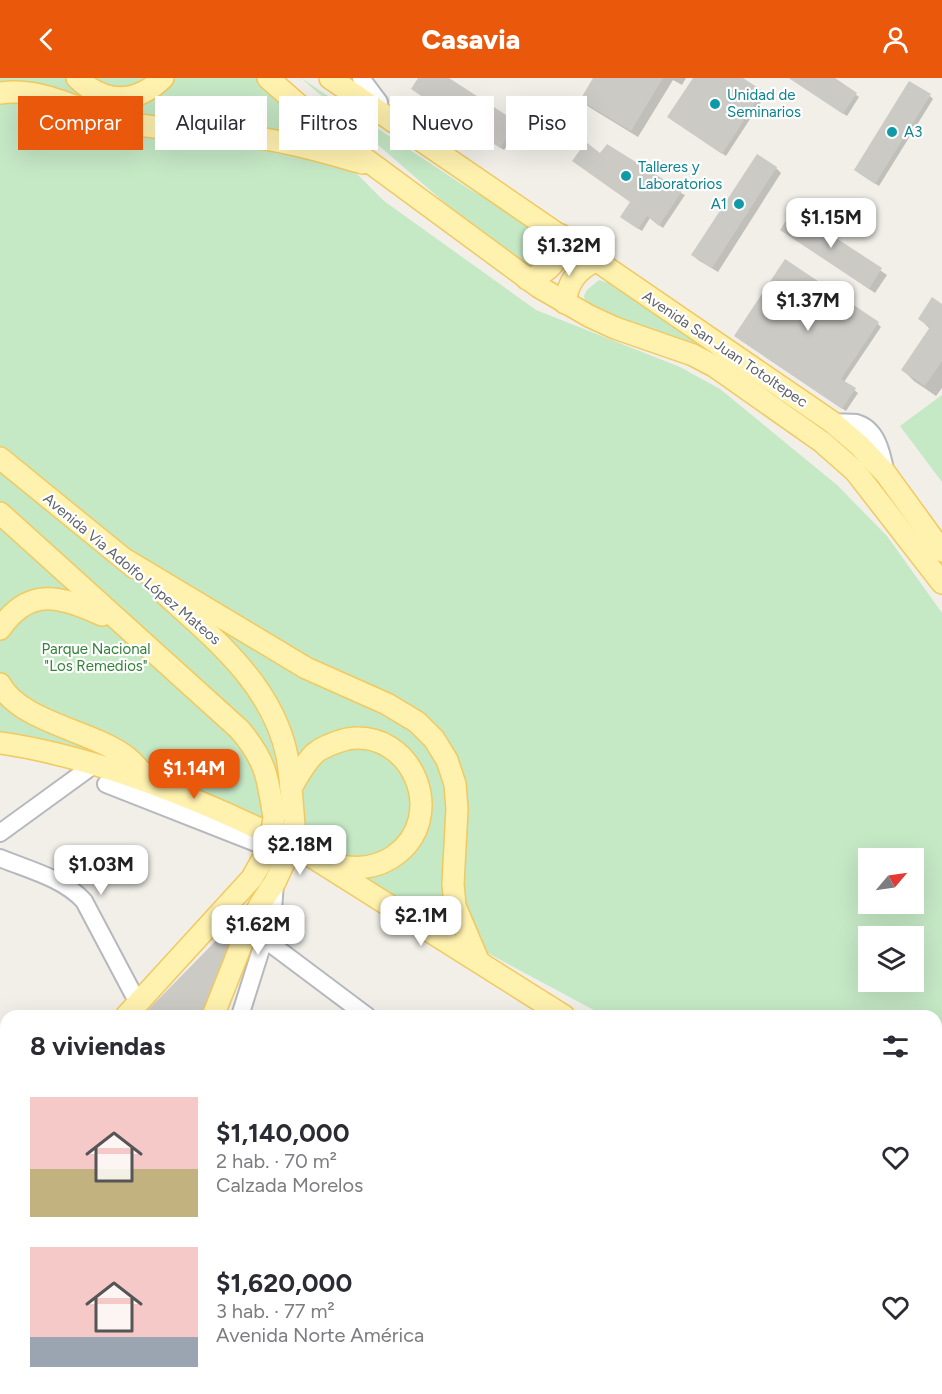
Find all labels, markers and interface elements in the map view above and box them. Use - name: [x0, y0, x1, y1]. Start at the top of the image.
- icon: back: [30, 23, 63, 56]
- text: Casavia: [422, 23, 520, 56]
- icon: person: [879, 23, 912, 56]
- place label: Unidad de Seminarios: [727, 86, 801, 121]
- chip: Comprar: [18, 96, 143, 150]
- chip: Alquilar: [155, 96, 267, 150]
- chip: Filtros: [279, 96, 378, 150]
- chip: Nuevo: [390, 96, 494, 150]
- chip: Piso: [506, 96, 587, 150]
- marker: Unidad de Seminarios: [708, 97, 722, 111]
- place label: A3: [904, 123, 922, 141]
- marker: A3: [885, 125, 899, 139]
- place label: Talleres y Laboratorios: [638, 158, 722, 193]
- marker: Talleres y Laboratorios: [619, 169, 633, 183]
- place label: A1: [711, 195, 727, 213]
- marker: A1: [732, 197, 746, 211]
- pin: $1.15M: [782, 198, 880, 249]
- text: $1.15M: [800, 205, 862, 229]
- pin: $1.32M: [520, 226, 618, 277]
- text: $1.32M: [537, 233, 601, 257]
- pin: $1.37M: [759, 281, 857, 332]
- street label: Avenida San Juan Totoltepec: [639, 287, 811, 411]
- text: $1.37M: [776, 288, 840, 312]
- street label: Avenida Via Adolfo López Mateos: [40, 489, 224, 649]
- park label: Parque Nacional "Los Remedios": [41, 640, 151, 675]
- pin: $1.14M: [145, 749, 243, 800]
- text: $1.14M: [163, 756, 225, 780]
- pin: $2.18M: [251, 825, 349, 876]
- text: $2.18M: [267, 832, 333, 856]
- pin: $1.03M: [52, 845, 150, 896]
- north arrow: [858, 848, 924, 914]
- map controls: [858, 848, 924, 992]
- text: $1.03M: [68, 852, 134, 876]
- pin: $2.1M: [379, 896, 463, 947]
- text: $2.1M: [394, 903, 448, 927]
- pin: $1.62M: [209, 905, 307, 956]
- text: $1.62M: [226, 912, 290, 936]
- button: layers: [858, 926, 924, 992]
- text: 8 viviendas: [30, 1030, 165, 1062]
- icon: filters: [879, 1030, 912, 1063]
- text: $1,140,000: [216, 1117, 350, 1149]
- icon: home: [78, 1121, 150, 1193]
- icon: heart: [879, 1141, 912, 1174]
- text: 2 hab. · 70 m²: [216, 1149, 337, 1173]
- text: Calzada Morelos: [216, 1173, 363, 1197]
- text: $1,620,000: [216, 1267, 352, 1299]
- icon: home: [78, 1271, 150, 1343]
- icon: heart: [879, 1291, 912, 1324]
- text: 3 hab. · 77 m²: [216, 1299, 335, 1323]
- text: Avenida Norte América: [216, 1323, 424, 1347]

